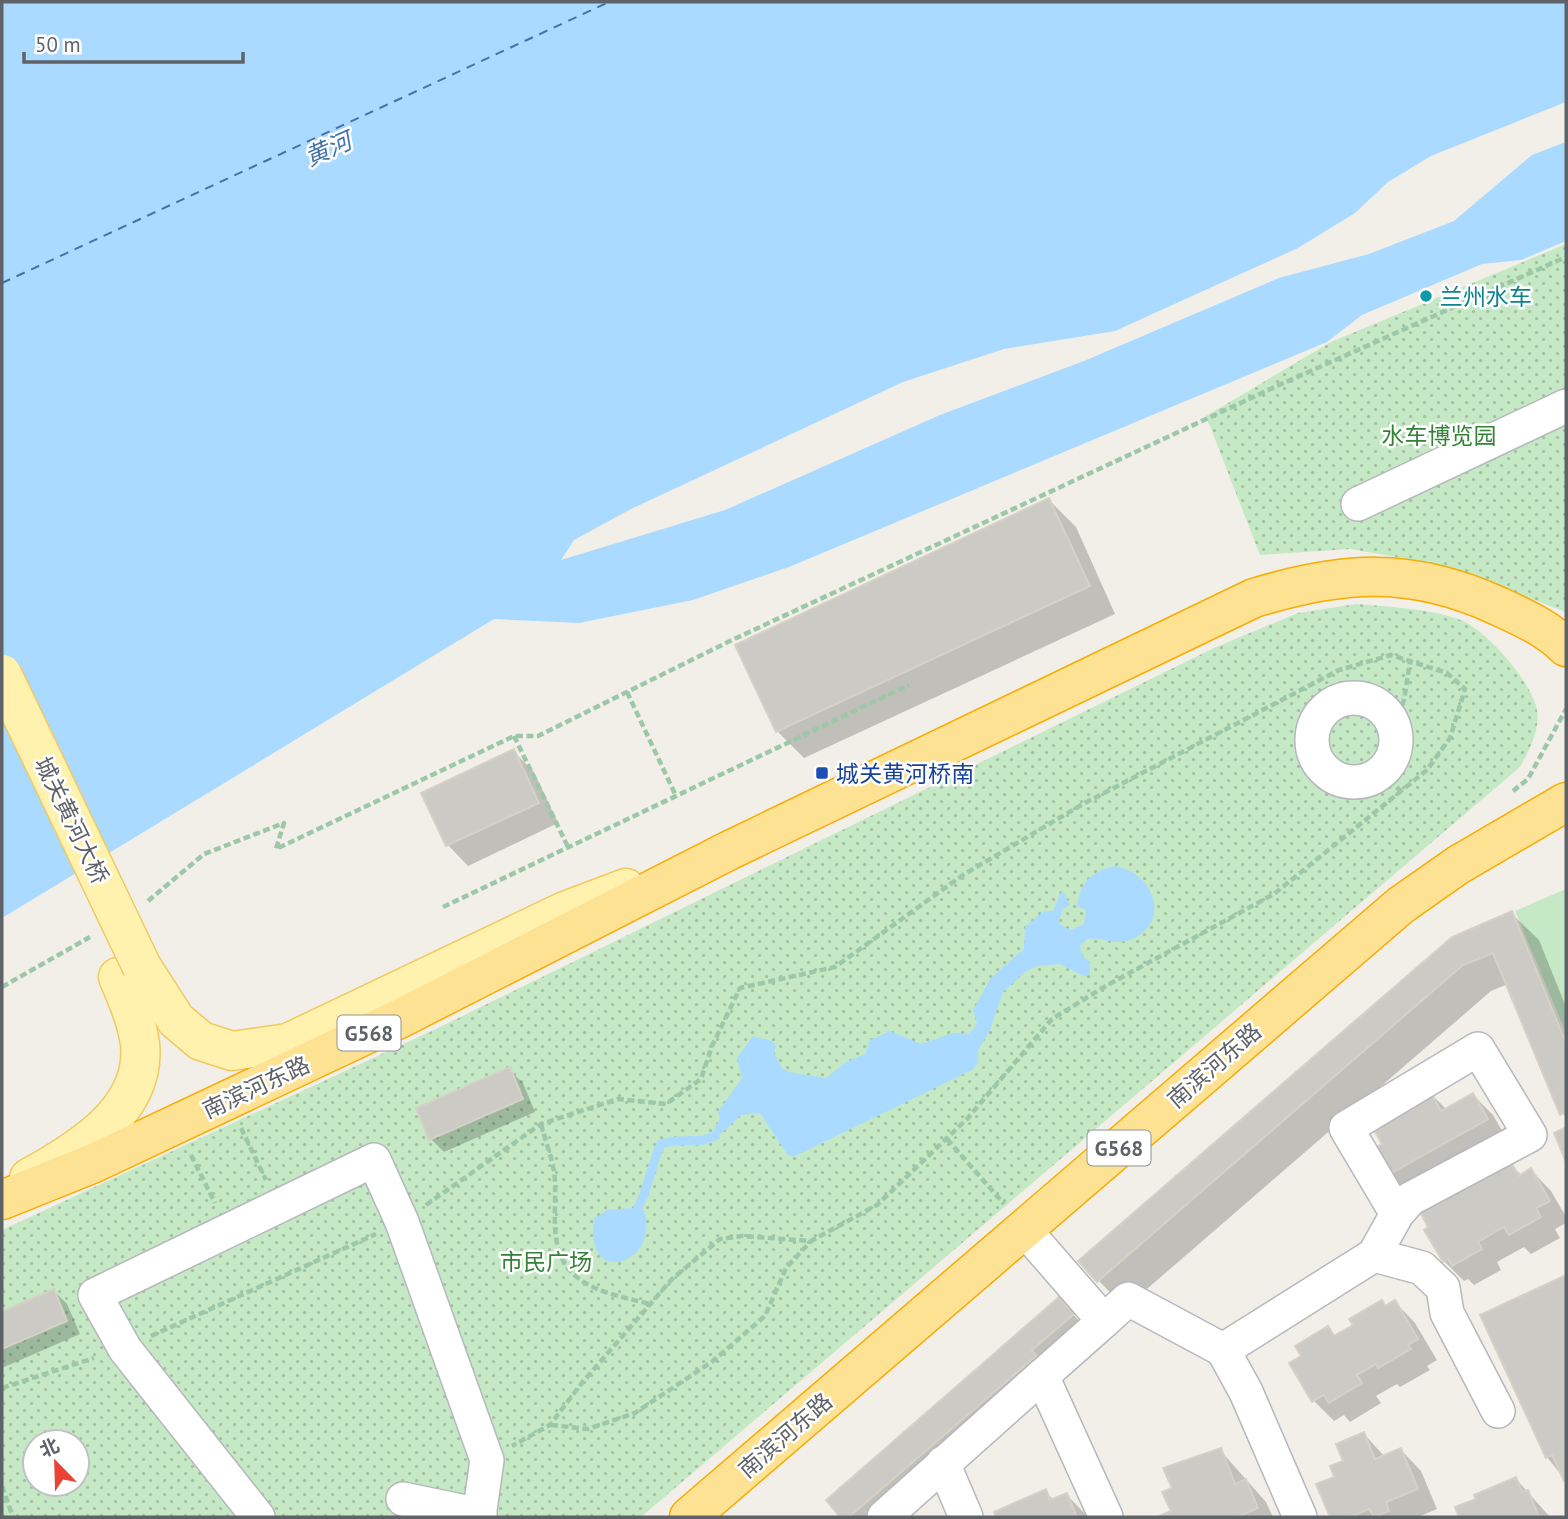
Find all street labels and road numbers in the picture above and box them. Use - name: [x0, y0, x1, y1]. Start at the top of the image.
- street label: 城关黄河大桥: [29, 752, 115, 888]
- road number: G568: [338, 1016, 400, 1050]
- street label: 南滨河东路: [1161, 1016, 1267, 1114]
- street label: 南滨河东路: [198, 1050, 314, 1124]
- road number: G568: [1088, 1130, 1150, 1166]
- street label: 南滨河东路: [732, 1386, 838, 1484]

